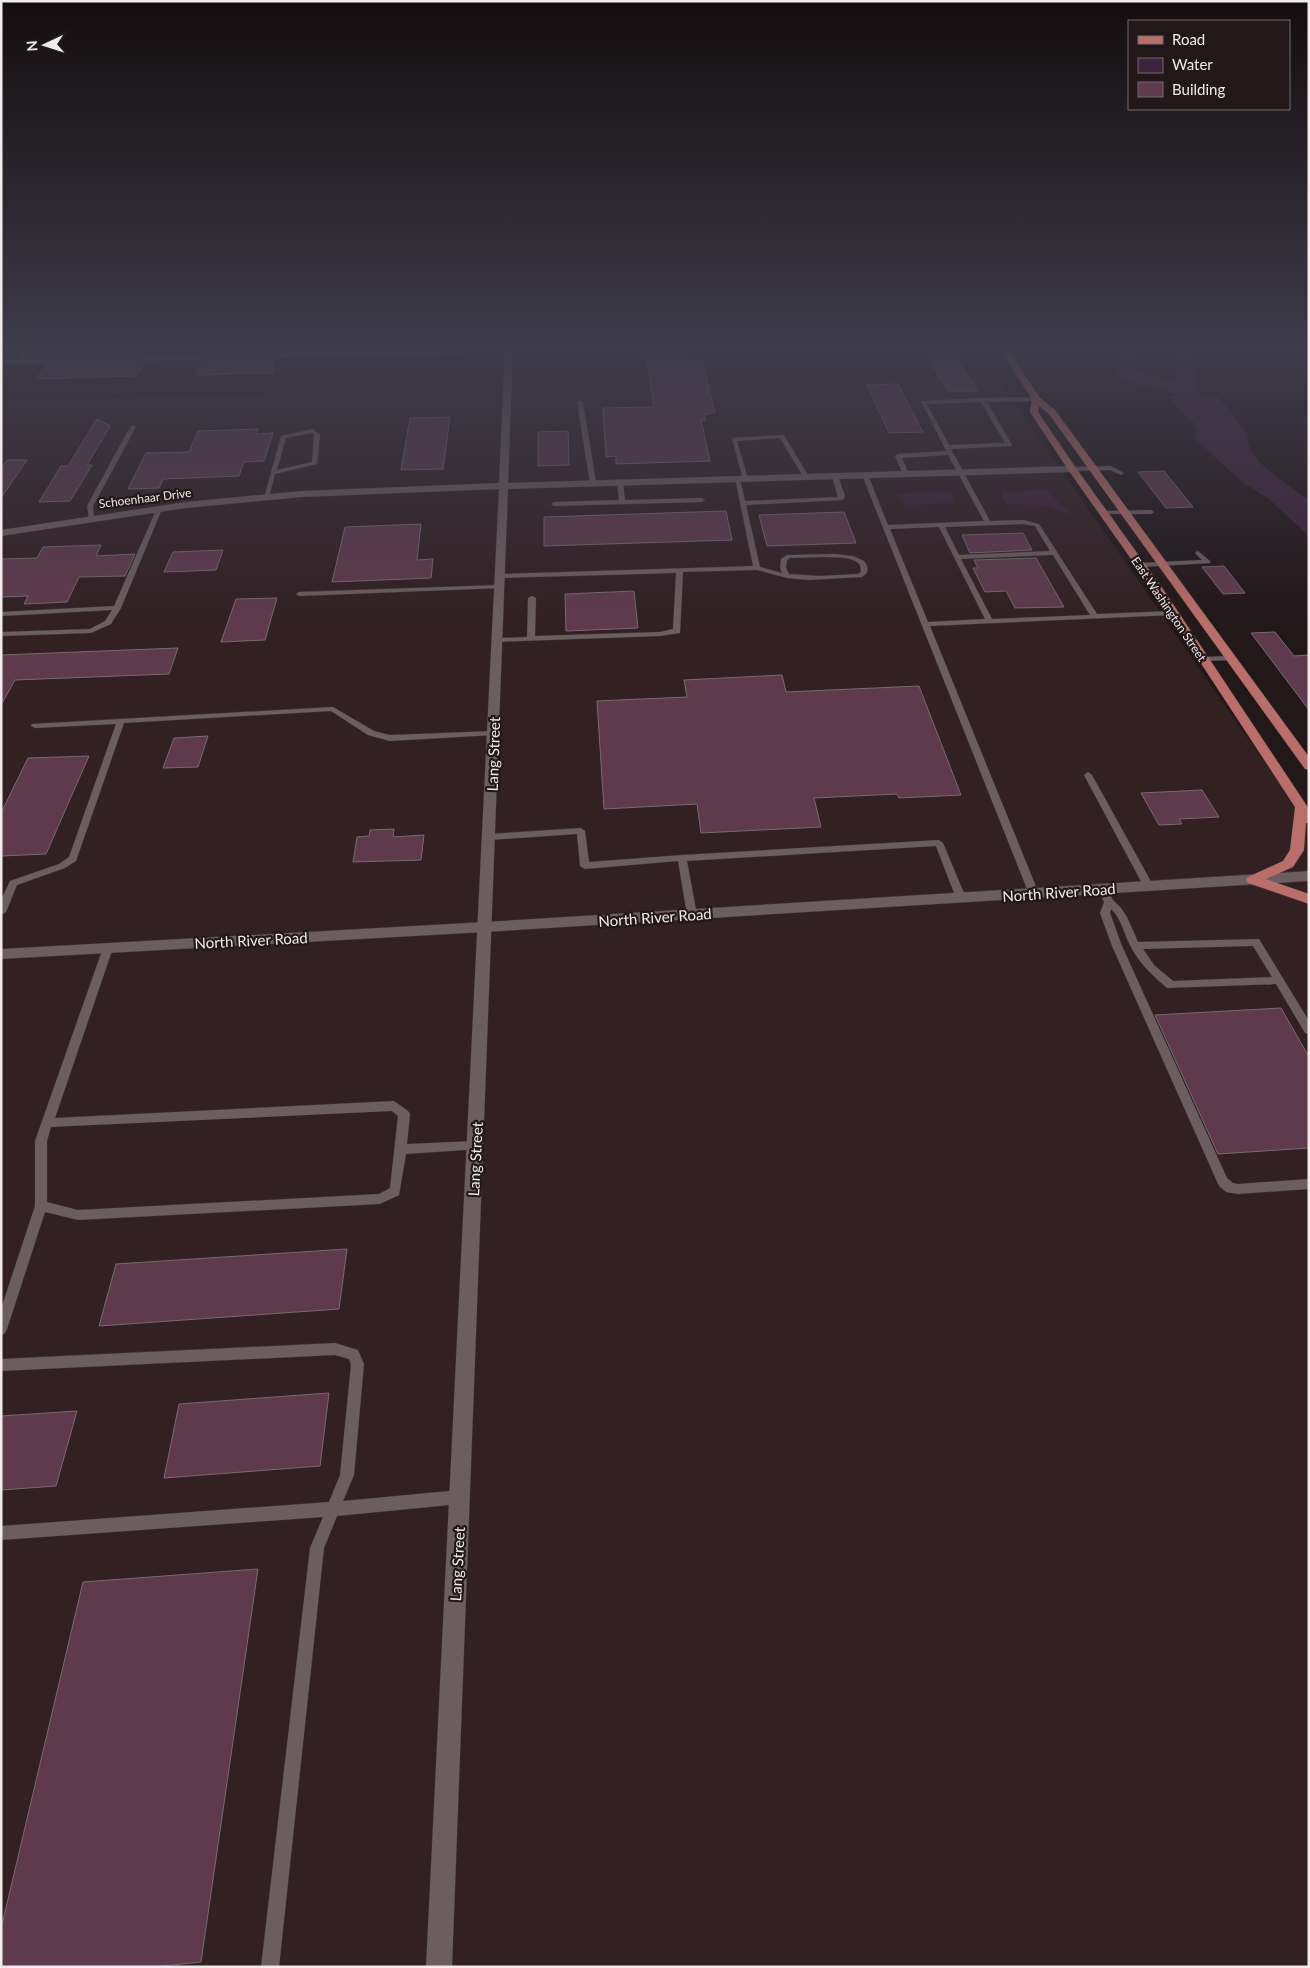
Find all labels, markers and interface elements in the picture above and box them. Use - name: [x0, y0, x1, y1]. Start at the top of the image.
- north arrow: [20, 20, 70, 70]
- legend: [1128, 20, 1290, 110]
- text: Road: [1172, 30, 1205, 48]
- text: N: [23, 40, 40, 52]
- text: Water: [1172, 55, 1213, 73]
- text: Building: [1172, 80, 1225, 98]
- street label: Schoenhaar Drive: [98, 485, 192, 511]
- street label: East Washington Street: [1128, 554, 1210, 665]
- street label: Lang Street: [483, 716, 503, 792]
- street label: North River Road: [1002, 879, 1116, 905]
- street label: North River Road: [598, 904, 712, 930]
- street label: North River Road: [194, 928, 308, 952]
- street label: Lang Street: [464, 1121, 486, 1197]
- street label: Lang Street: [446, 1526, 468, 1602]

